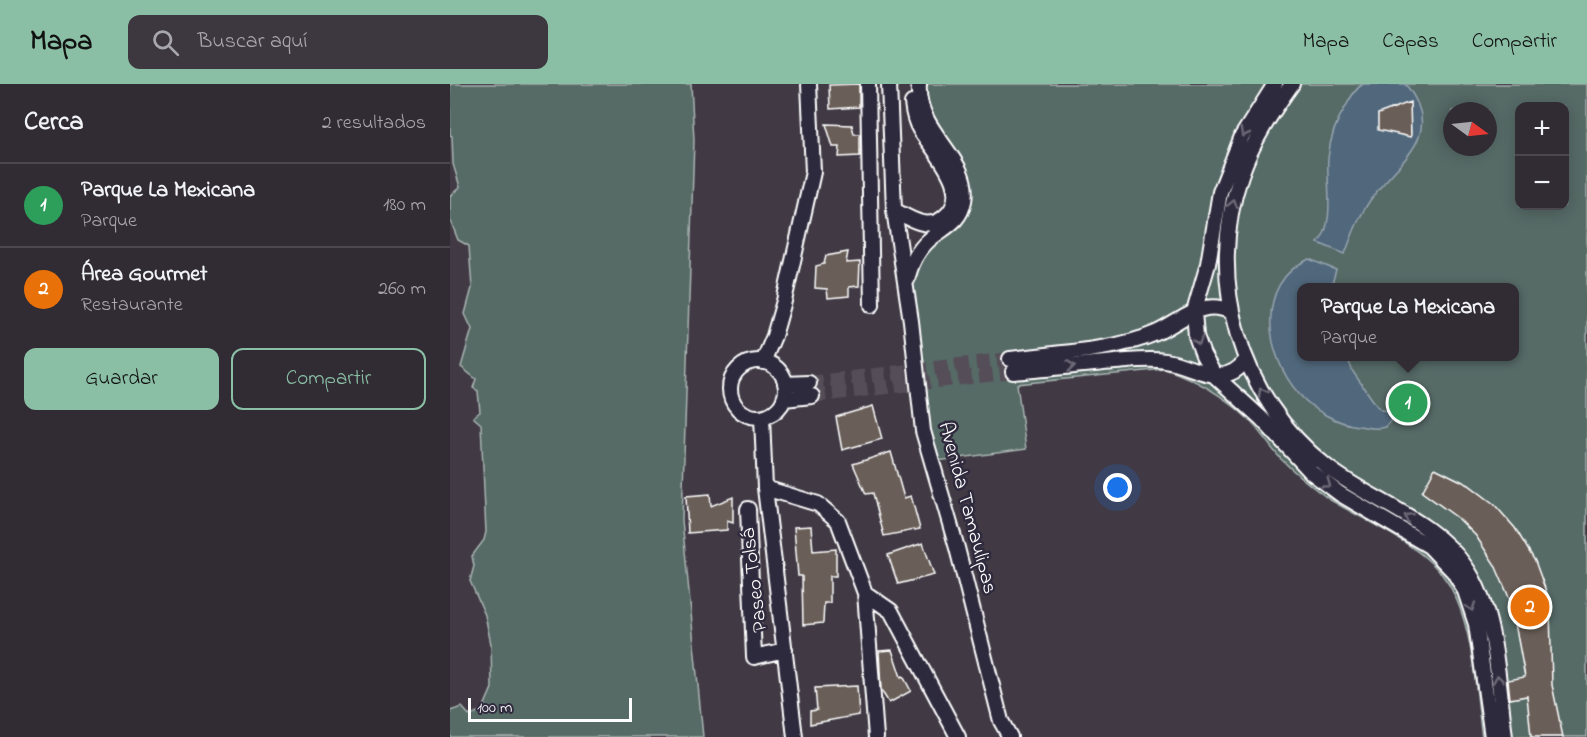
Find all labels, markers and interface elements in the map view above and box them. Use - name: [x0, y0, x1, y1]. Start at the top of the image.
- search box: [128, 15, 548, 69]
- text: Mapa: [30, 22, 92, 63]
- icon: search: [149, 26, 182, 59]
- text: Buscar aquí: [197, 26, 307, 58]
- text: Mapa: [1302, 27, 1349, 57]
- text: Capas: [1382, 27, 1439, 57]
- text: Compartir: [1472, 27, 1557, 57]
- north arrow: [1443, 102, 1497, 156]
- map controls: [1515, 102, 1569, 210]
- button: +: [1515, 102, 1569, 156]
- text: Cerca: [24, 104, 84, 142]
- text: 2 resultados: [322, 109, 426, 138]
- one-way arrow: [1240, 127, 1251, 138]
- button: −: [1515, 156, 1569, 210]
- text: Parque La Mexicana: [81, 175, 255, 207]
- text: 1: [40, 191, 47, 220]
- text: 180 m: [383, 191, 426, 220]
- one-way arrow: [1225, 199, 1238, 209]
- text: Parque: [81, 207, 137, 236]
- text: Área Gourmet: [81, 259, 208, 291]
- text: 2: [39, 275, 48, 304]
- text: 260 m: [378, 275, 426, 304]
- popup: [1297, 283, 1519, 361]
- text: Restaurante: [81, 291, 183, 320]
- text: Parque La Mexicana: [1321, 292, 1495, 324]
- text: Parque: [1321, 324, 1377, 353]
- one-way arrow: [1191, 335, 1203, 346]
- button: Guardar: [24, 348, 219, 410]
- button: Compartir: [231, 348, 426, 410]
- one-way arrow: [1066, 360, 1076, 373]
- pin: 1: [1388, 380, 1428, 426]
- one-way arrow: [1258, 388, 1269, 398]
- street label: Avenida Tamaulipas: [930, 418, 1004, 598]
- your location: [1103, 473, 1132, 502]
- one-way arrow: [1320, 477, 1331, 488]
- one-way arrow: [1404, 513, 1414, 525]
- street label: Paseo Tolsá: [734, 526, 776, 634]
- pin: 2: [1510, 584, 1550, 630]
- one-way arrow: [1463, 601, 1476, 612]
- one-way arrow: [1492, 674, 1505, 684]
- scale bar: [468, 695, 632, 722]
- text: 100 m: [477, 696, 512, 720]

